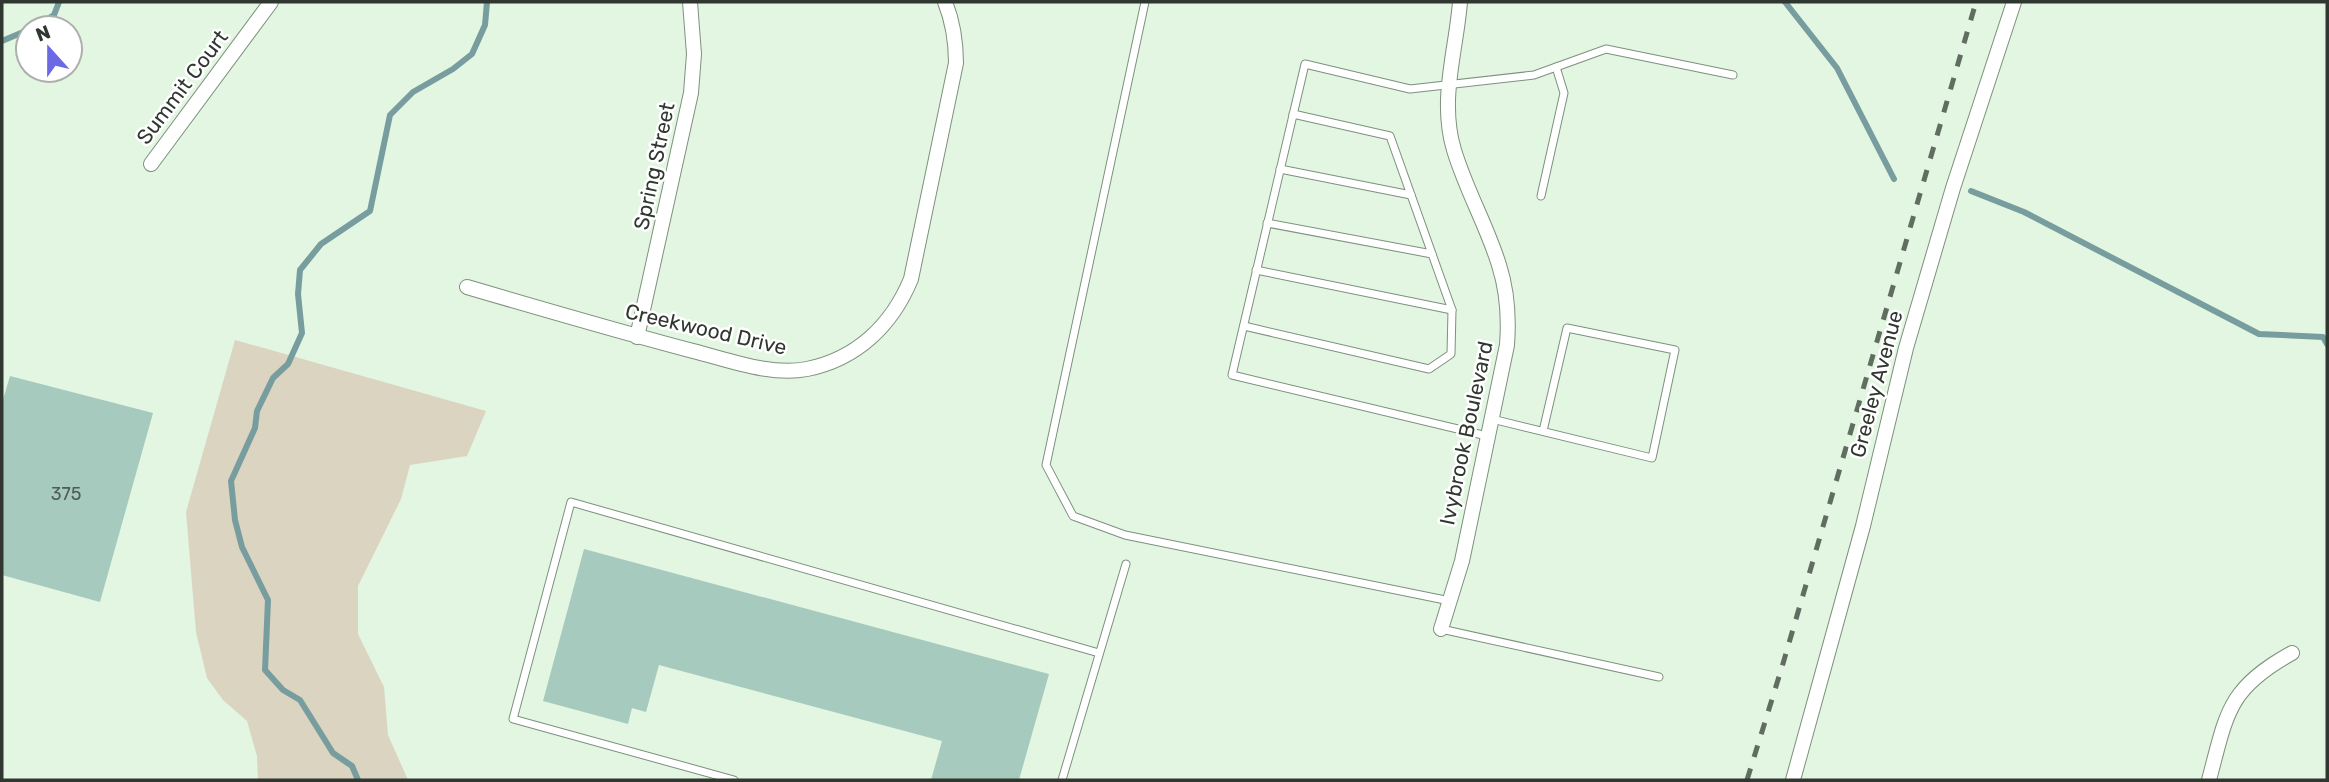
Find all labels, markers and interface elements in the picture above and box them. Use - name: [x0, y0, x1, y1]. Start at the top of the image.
- north arrow: [14, 14, 84, 84]
- text: N: [33, 20, 54, 47]
- street label: Summit Court: [131, 25, 233, 149]
- street label: Spring Street: [628, 100, 680, 232]
- street label: Creekwood Drive: [623, 298, 789, 360]
- street label: Greeley Avenue: [1844, 308, 1908, 460]
- street label: Ivybrook Boulevard: [1434, 339, 1498, 527]
- house number: 375: [51, 483, 81, 505]

